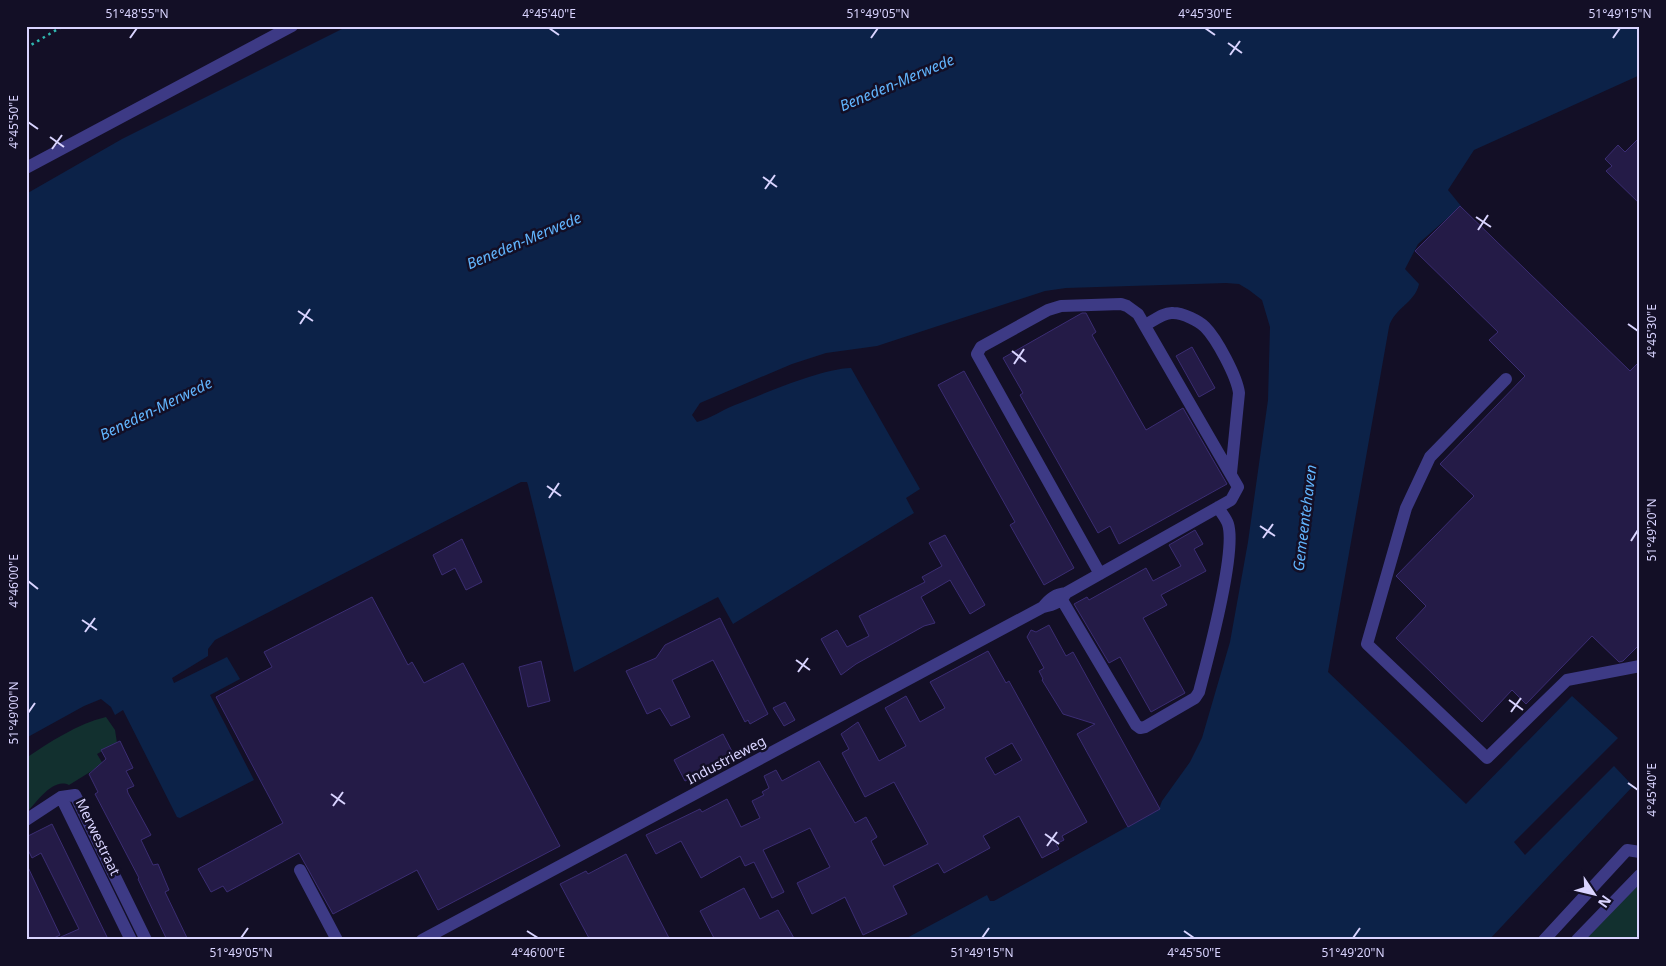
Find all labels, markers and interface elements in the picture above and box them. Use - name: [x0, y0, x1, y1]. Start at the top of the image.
- text: 51°48'55"N: [105, 5, 169, 22]
- text: 4°45'40"E: [522, 5, 576, 22]
- text: 51°49'05"N: [846, 5, 910, 22]
- text: 4°45'30"E: [1178, 5, 1232, 22]
- text: 51°49'15"N: [1588, 5, 1652, 22]
- water label: Beneden-Merwede: [836, 49, 957, 115]
- text: 4°45'50"E: [5, 95, 22, 149]
- water label: Beneden-Merwede: [463, 207, 584, 273]
- text: 4°45'30"E: [1643, 304, 1660, 358]
- water label: Beneden-Merwede: [96, 372, 216, 444]
- water label: Gemeentehaven: [1288, 463, 1320, 572]
- text: 51°49'20"N: [1643, 498, 1660, 562]
- text: 4°46'00"E: [5, 554, 22, 608]
- text: 51°49'00"N: [5, 681, 22, 745]
- street label: Industrieweg: [683, 731, 769, 788]
- text: 4°45'40"E: [1643, 763, 1660, 817]
- street label: Merwestraat: [72, 795, 125, 878]
- north arrow: [1568, 868, 1618, 918]
- text: N: [1594, 892, 1616, 912]
- text: 51°49'05"N: [209, 944, 273, 961]
- text: 4°46'00"E: [511, 944, 565, 961]
- text: 51°49'15"N: [950, 944, 1014, 961]
- text: 4°45'50"E: [1167, 944, 1221, 961]
- text: 51°49'20"N: [1321, 944, 1385, 961]

